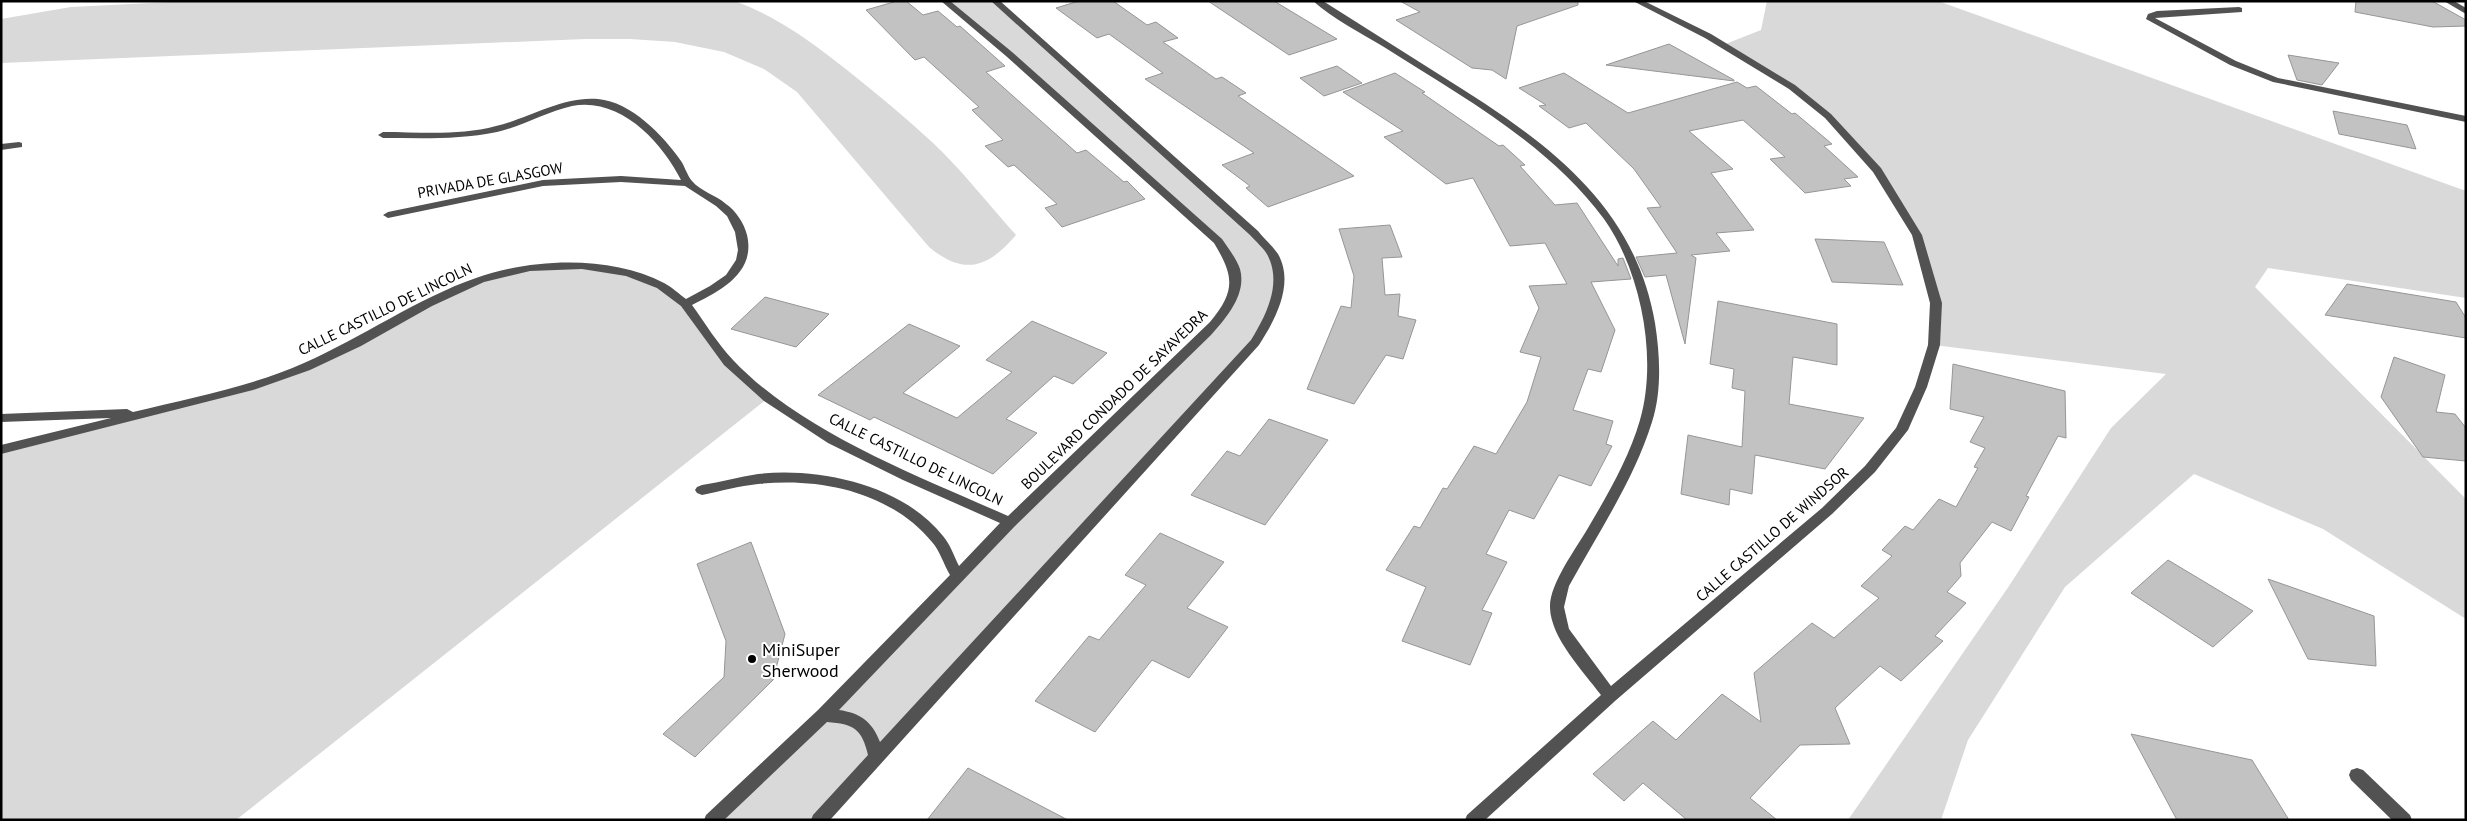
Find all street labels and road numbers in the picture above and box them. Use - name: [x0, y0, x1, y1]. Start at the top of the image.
- street label: PRIVADA DE GLASGOW: [416, 158, 565, 202]
- street label: CALLE CASTILLO DE LINCOLN: [295, 259, 475, 359]
- street label: BOULEVARD CONDADO DE SAYAVEDRA: [1017, 305, 1211, 493]
- street label: CALLE CASTILLO DE LINCOLN: [826, 409, 1006, 509]
- street label: CALLE CASTILLO DE WINDSOR: [1692, 462, 1852, 606]

